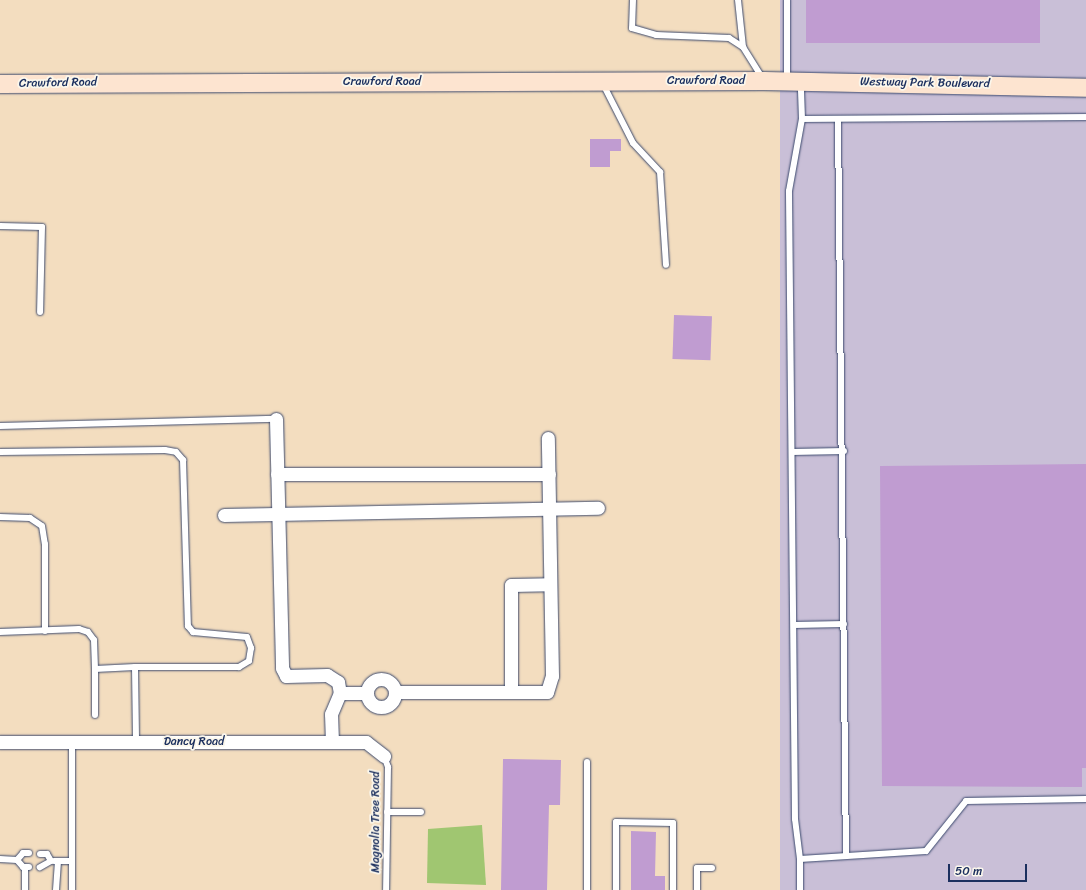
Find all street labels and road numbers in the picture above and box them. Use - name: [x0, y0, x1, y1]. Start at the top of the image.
- street label: Crawford Road: [667, 74, 745, 88]
- street label: Crawford Road: [19, 75, 97, 91]
- street label: Crawford Road: [343, 75, 421, 89]
- street label: Westway Park Boulevard: [860, 75, 990, 91]
- street label: Dancy Road: [164, 735, 224, 749]
- street label: Magnolia Tree Road: [369, 771, 383, 873]

